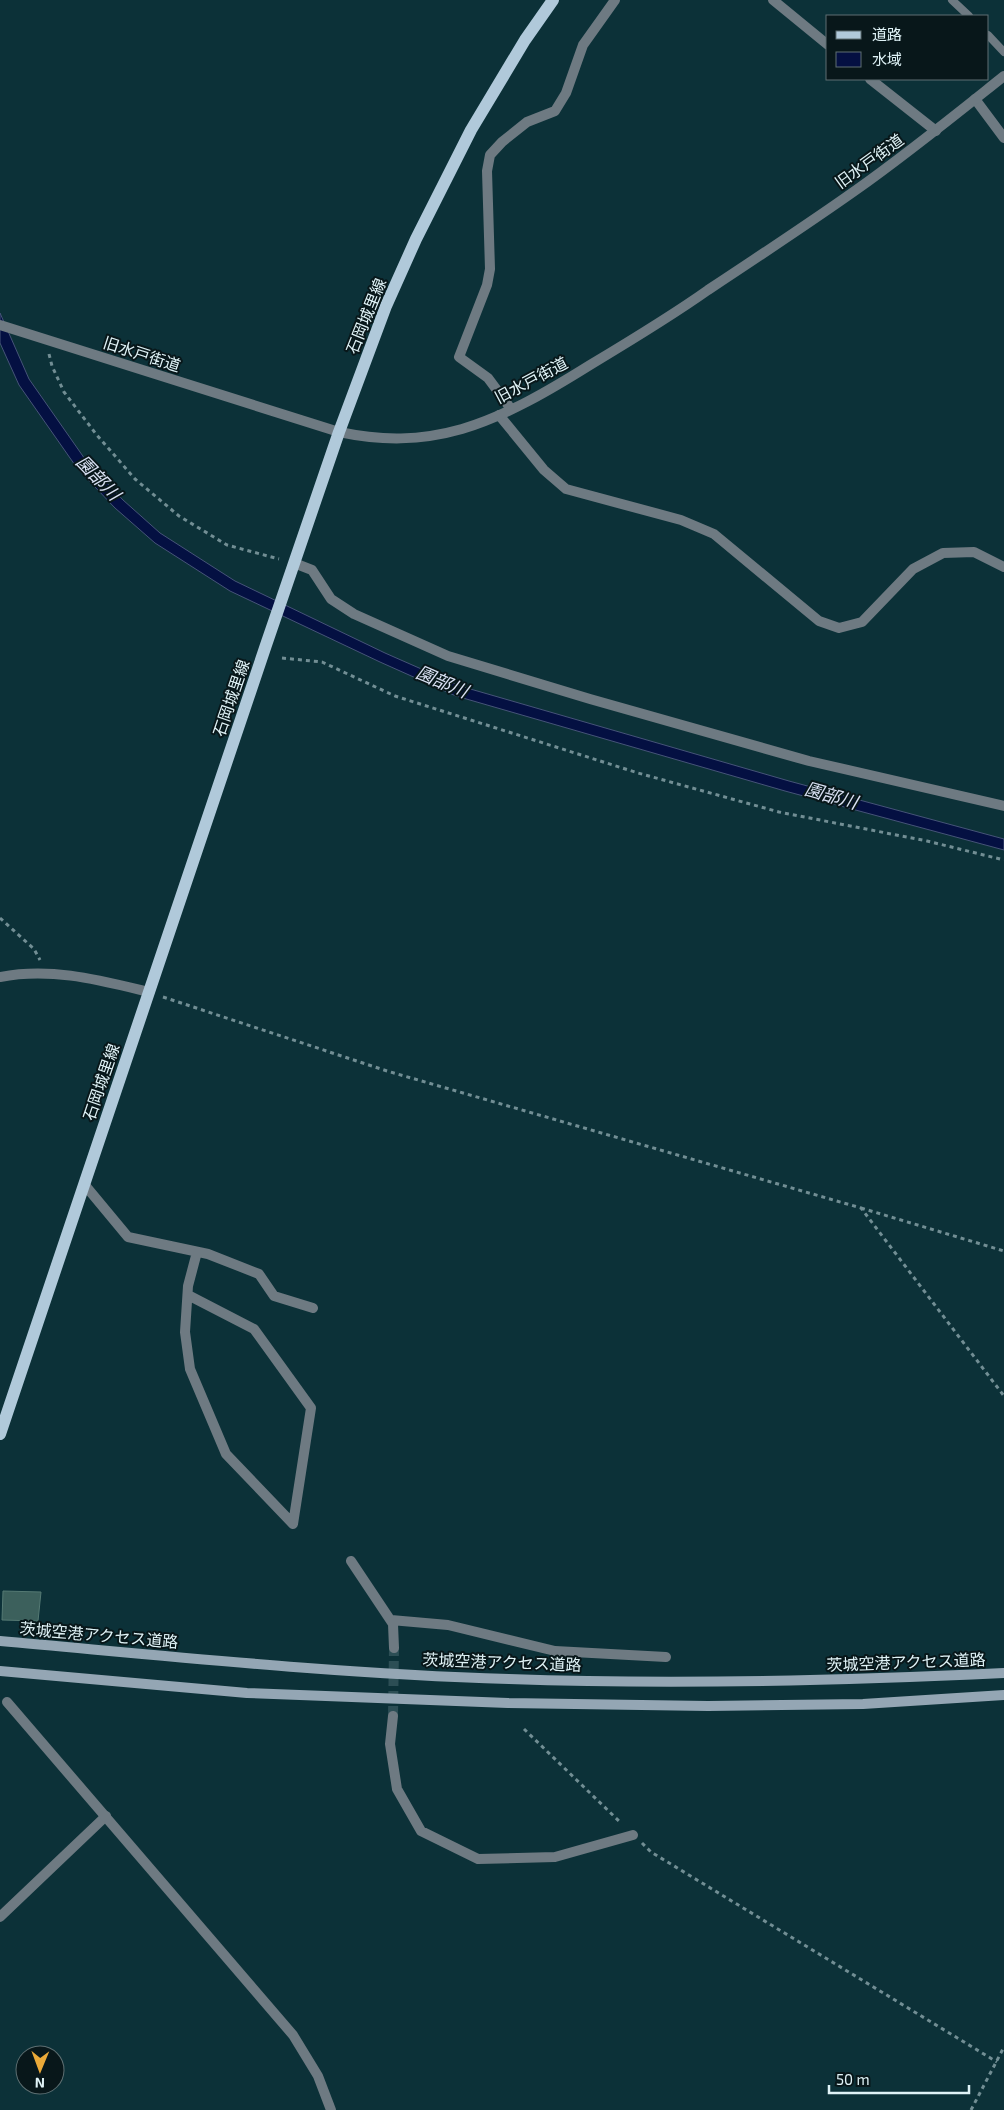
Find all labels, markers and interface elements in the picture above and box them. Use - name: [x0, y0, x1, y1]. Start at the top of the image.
- legend: [826, 15, 989, 80]
- text: 道路: [872, 25, 902, 43]
- text: 水域: [872, 50, 902, 68]
- street label: 旧水戸街道: [831, 129, 907, 192]
- street label: 石岡城里線: [342, 275, 389, 356]
- street label: 旧水戸街道: [101, 332, 183, 375]
- street label: 旧水戸街道: [491, 352, 571, 407]
- water label: 園部川: [72, 450, 127, 506]
- street label: 石岡城里線: [209, 657, 253, 739]
- water label: 園部川: [413, 660, 473, 703]
- water label: 園部川: [802, 777, 862, 814]
- street label: 石岡城里線: [79, 1041, 123, 1123]
- street label: 茨城空港アクセス道路: [19, 1618, 179, 1651]
- street label: 茨城空港アクセス道路: [422, 1649, 582, 1674]
- street label: 茨城空港アクセス道路: [826, 1649, 986, 1674]
- north arrow: [15, 2045, 65, 2095]
- scale bar: [829, 2062, 969, 2094]
- text: 50 m: [836, 2070, 870, 2088]
- text: N: [35, 2075, 45, 2092]

